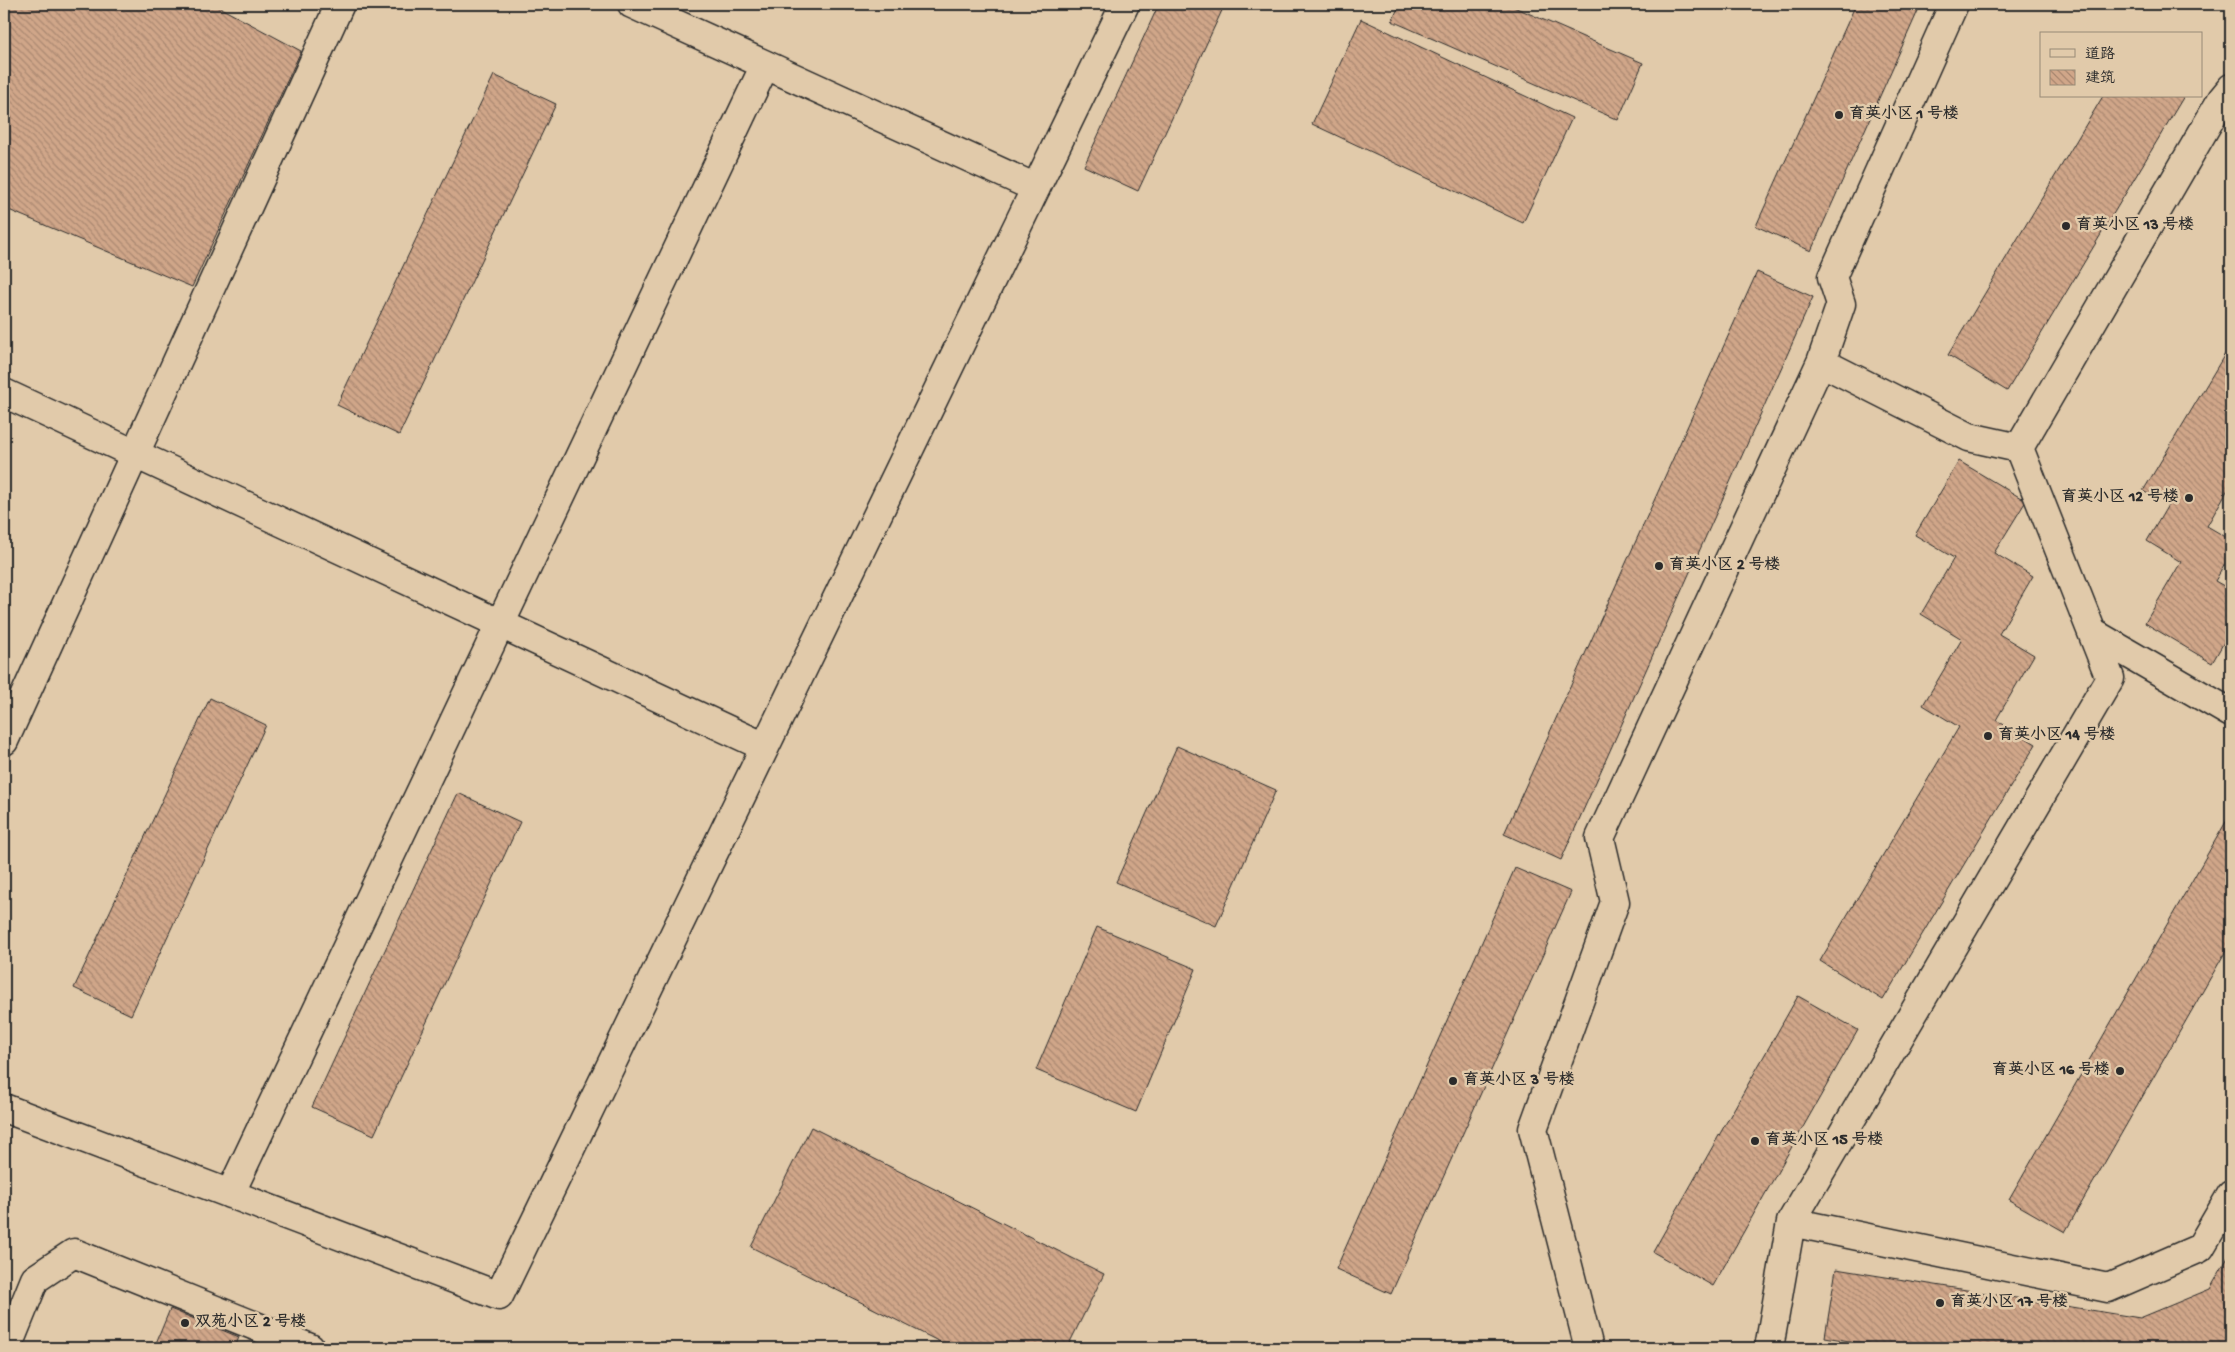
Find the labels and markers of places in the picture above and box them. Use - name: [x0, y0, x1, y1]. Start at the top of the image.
- place label: 育英小区 1 号楼: [1849, 104, 1959, 125]
- marker: 育英小区 1 号楼: [1833, 109, 1845, 121]
- place label: 育英小区 13 号楼: [2076, 215, 2194, 236]
- marker: 育英小区 13 号楼: [2060, 220, 2072, 232]
- place label: 育英小区 12 号楼: [2061, 487, 2179, 508]
- marker: 育英小区 12 号楼: [2183, 492, 2195, 504]
- place label: 育英小区 2 号楼: [1669, 555, 1780, 576]
- marker: 育英小区 2 号楼: [1653, 560, 1665, 572]
- place label: 育英小区 14 号楼: [1998, 725, 2116, 746]
- marker: 育英小区 14 号楼: [1982, 730, 1994, 742]
- place label: 育英小区 16 号楼: [1992, 1060, 2110, 1081]
- marker: 育英小区 16 号楼: [2114, 1065, 2126, 1077]
- place label: 育英小区 3 号楼: [1463, 1070, 1575, 1091]
- marker: 育英小区 3 号楼: [1447, 1075, 1459, 1087]
- place label: 育英小区 15 号楼: [1765, 1130, 1883, 1151]
- marker: 育英小区 15 号楼: [1749, 1135, 1761, 1147]
- place label: 育英小区 17 号楼: [1950, 1292, 2068, 1313]
- marker: 育英小区 17 号楼: [1934, 1297, 1946, 1309]
- place label: 双苑小区 2 号楼: [195, 1312, 306, 1333]
- marker: 双苑小区 2 号楼: [179, 1317, 191, 1329]

